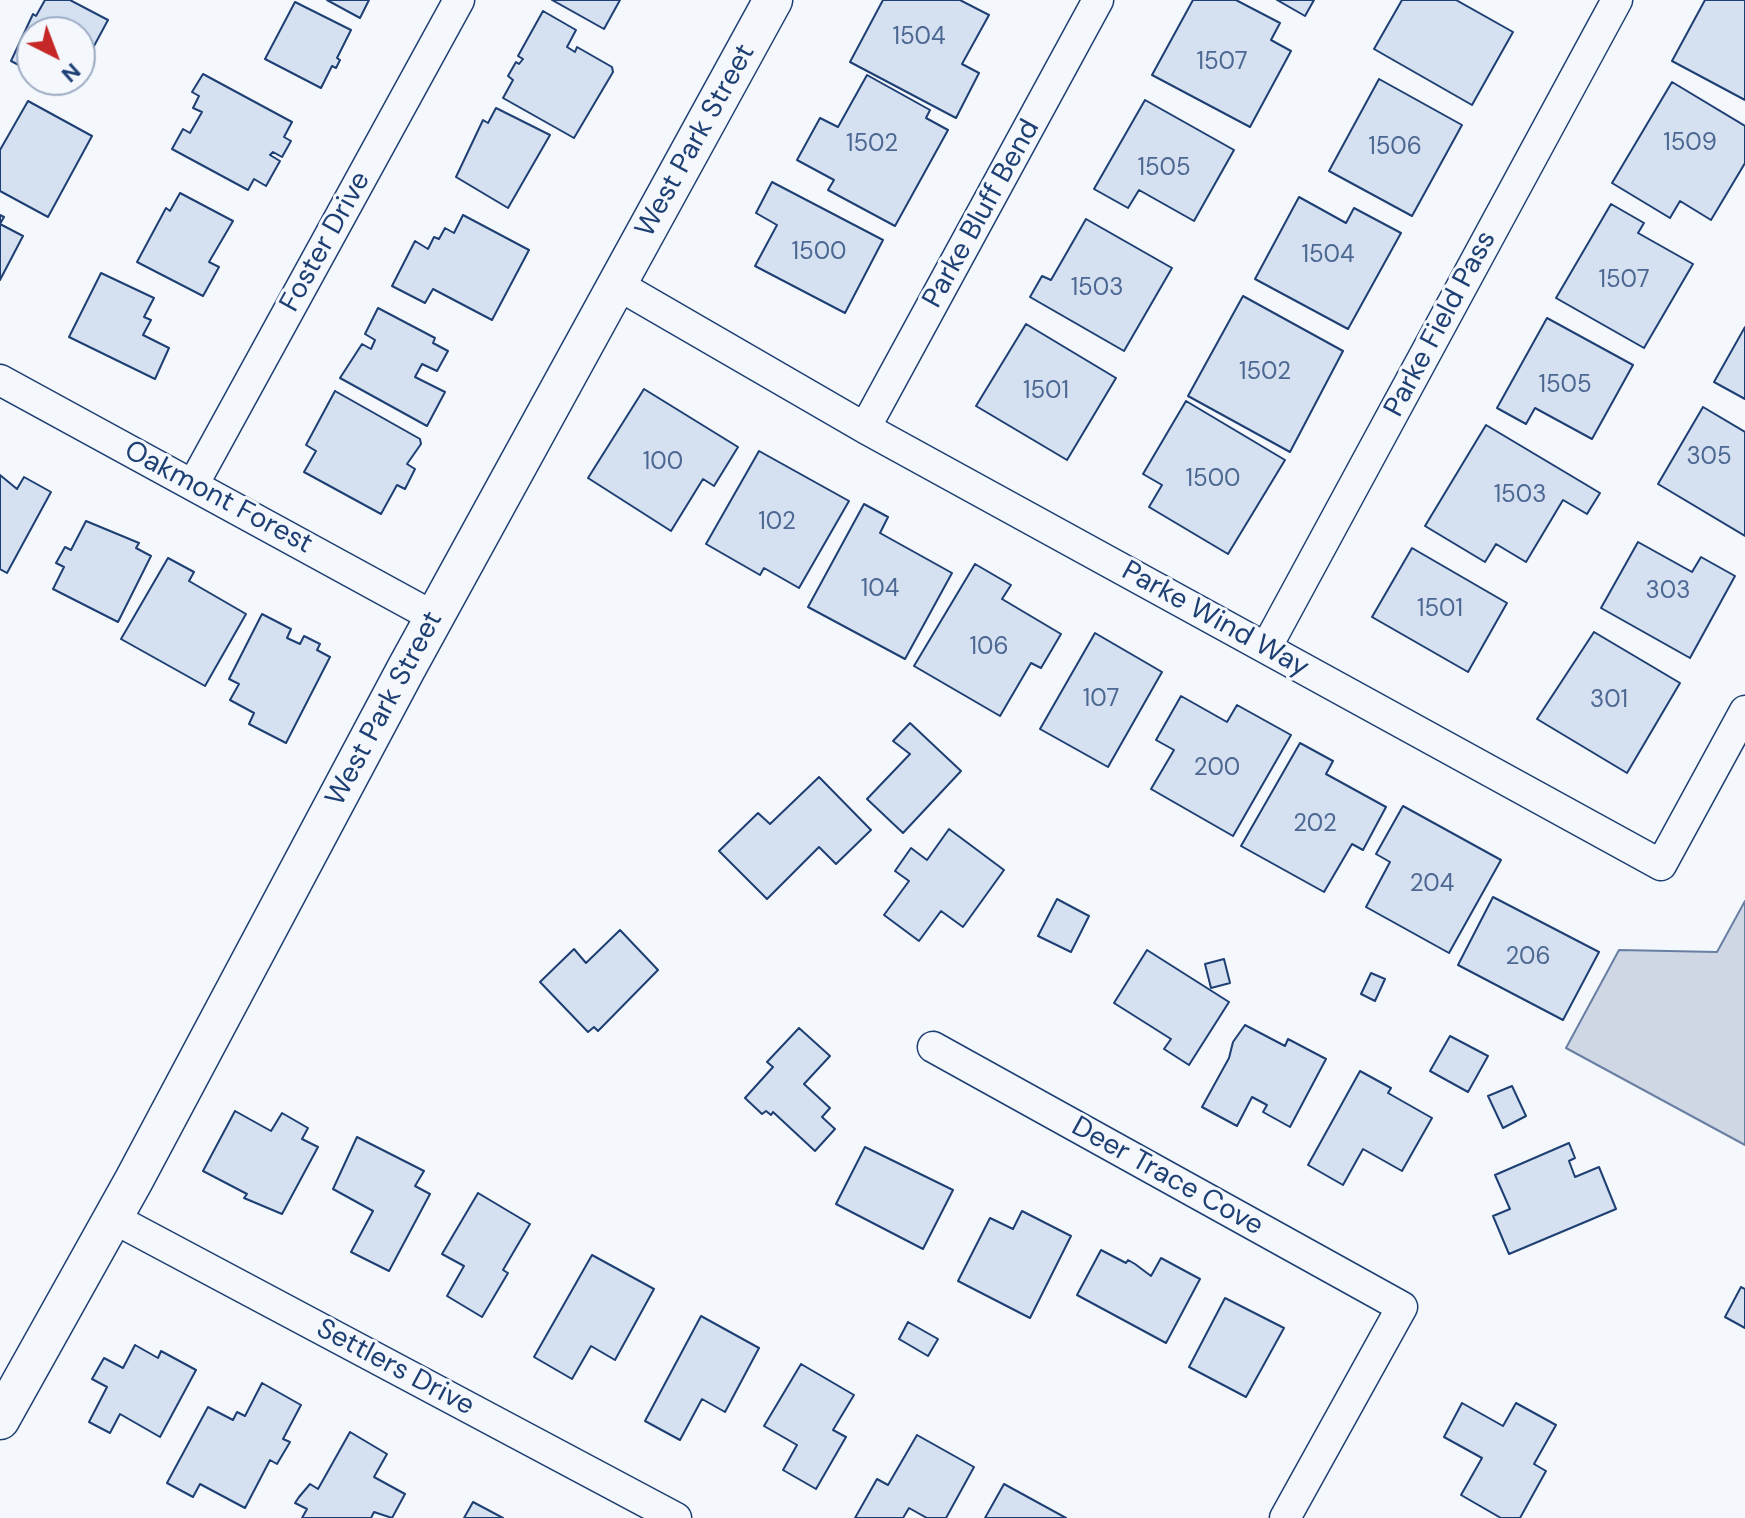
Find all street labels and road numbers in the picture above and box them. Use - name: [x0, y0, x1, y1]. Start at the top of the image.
- street label: West Park Street: [629, 39, 763, 243]
- street label: Parke Bluff Bend: [916, 114, 1048, 314]
- street label: Foster Drive: [274, 166, 378, 318]
- street label: Parke Field Pass: [1378, 225, 1504, 423]
- street label: Oakmont Forest: [118, 434, 318, 562]
- street label: Parke Wind Way: [1116, 555, 1314, 685]
- street label: West Park Street: [320, 606, 450, 812]
- street label: Deer Trace Cove: [1065, 1110, 1269, 1244]
- street label: Settlers Drive: [310, 1312, 480, 1424]

